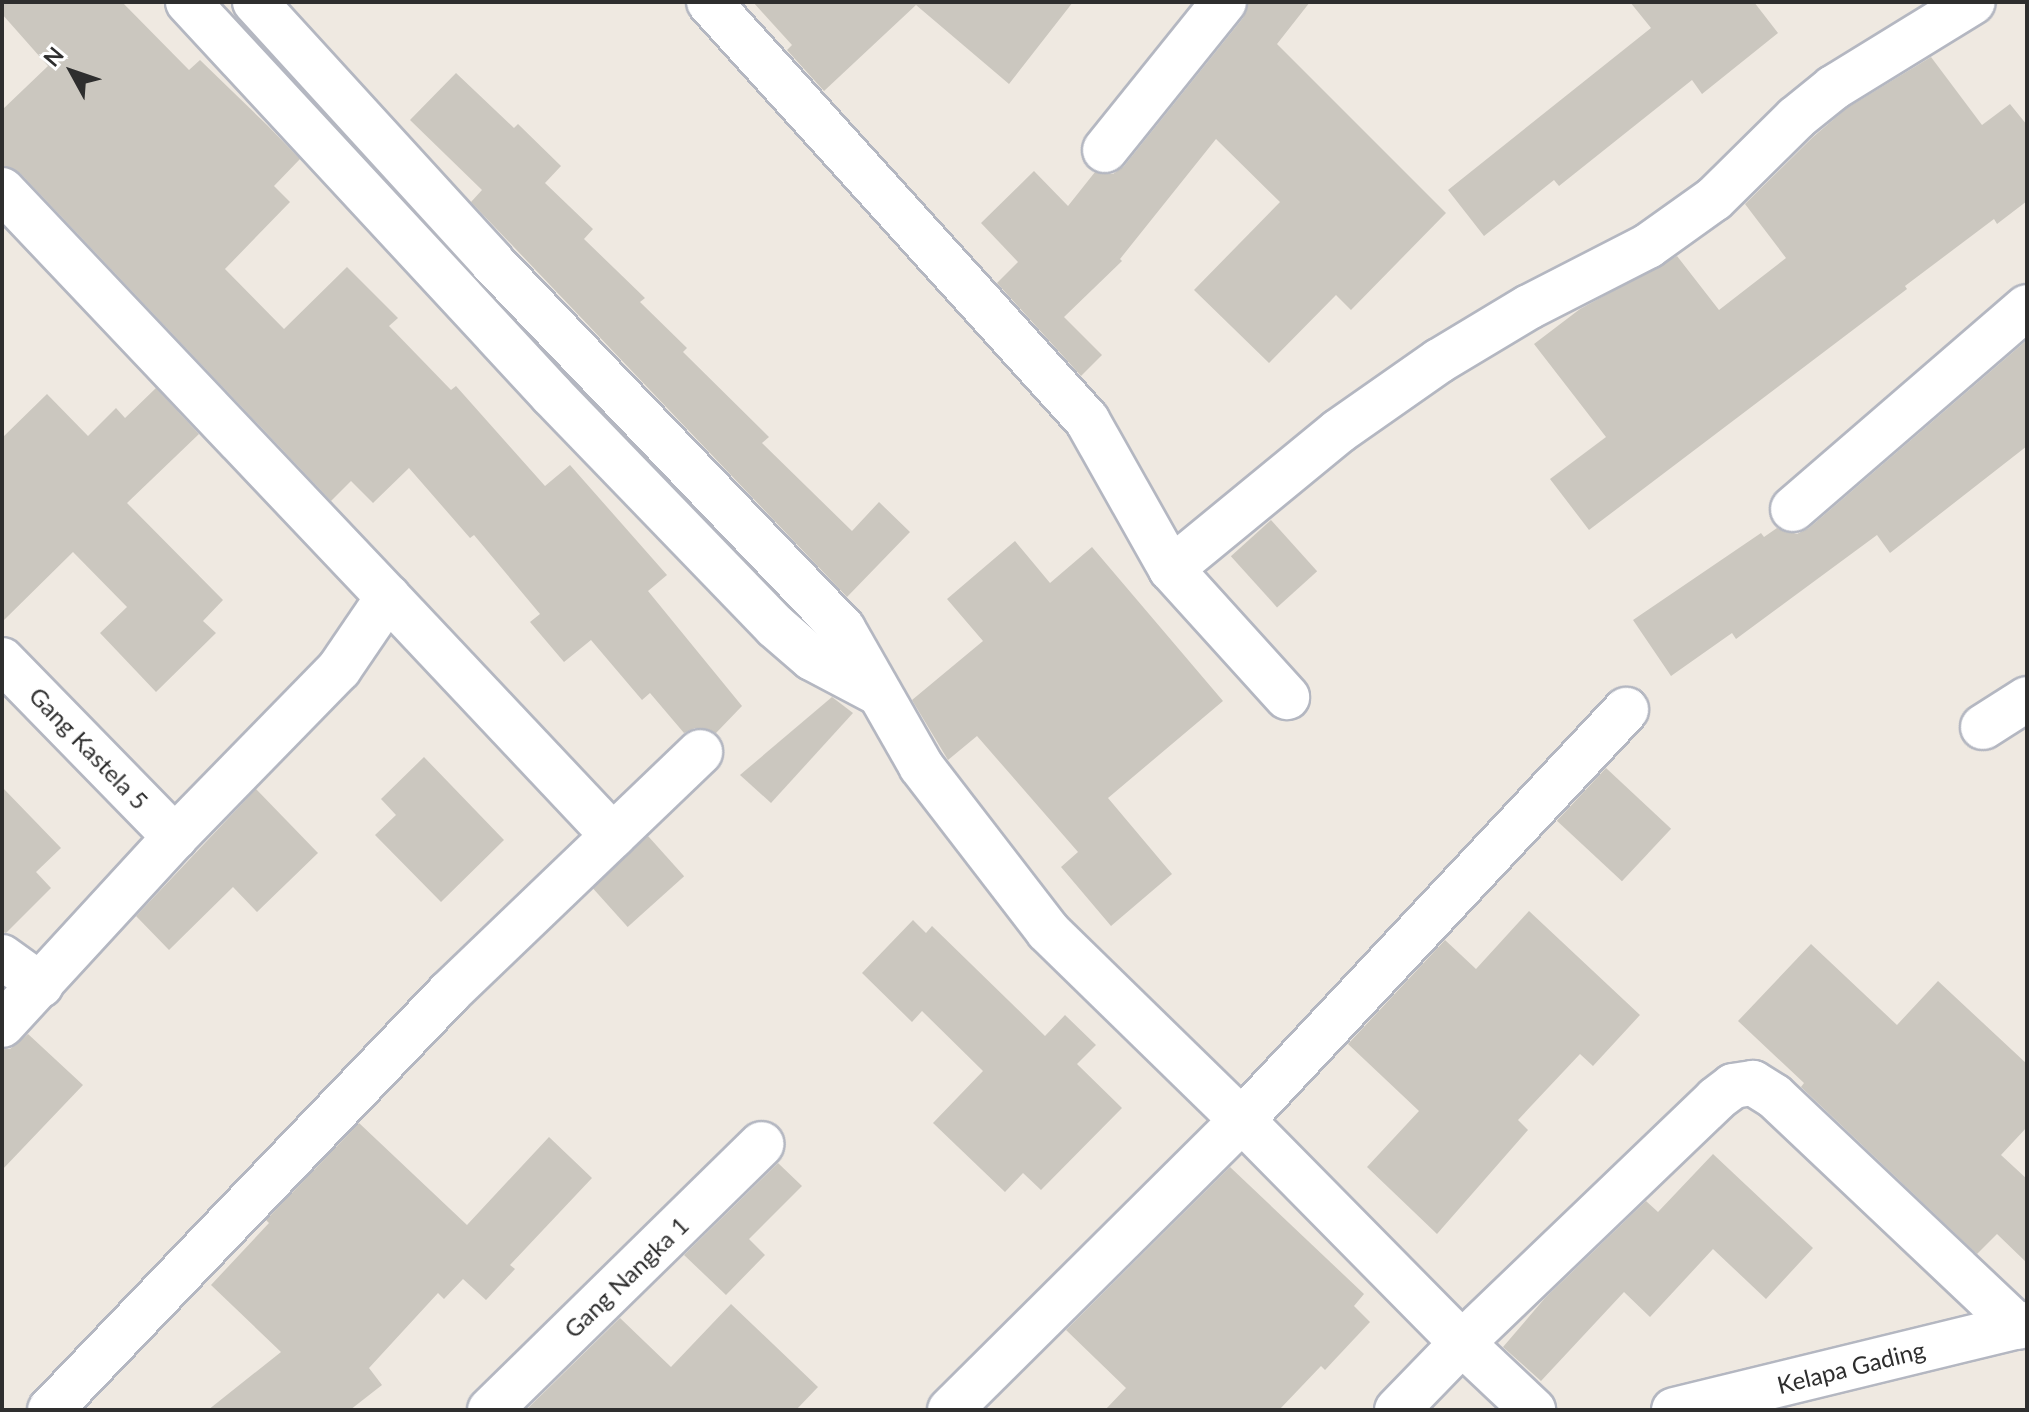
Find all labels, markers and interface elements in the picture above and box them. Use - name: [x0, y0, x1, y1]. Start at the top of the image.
- north arrow: [32, 32, 112, 112]
- text: N: [37, 41, 69, 71]
- street label: Gang Kastela 5: [24, 681, 154, 815]
- street label: Gang Nangka 1: [558, 1211, 694, 1343]
- street label: Kelapa Gading: [1774, 1335, 1928, 1399]

